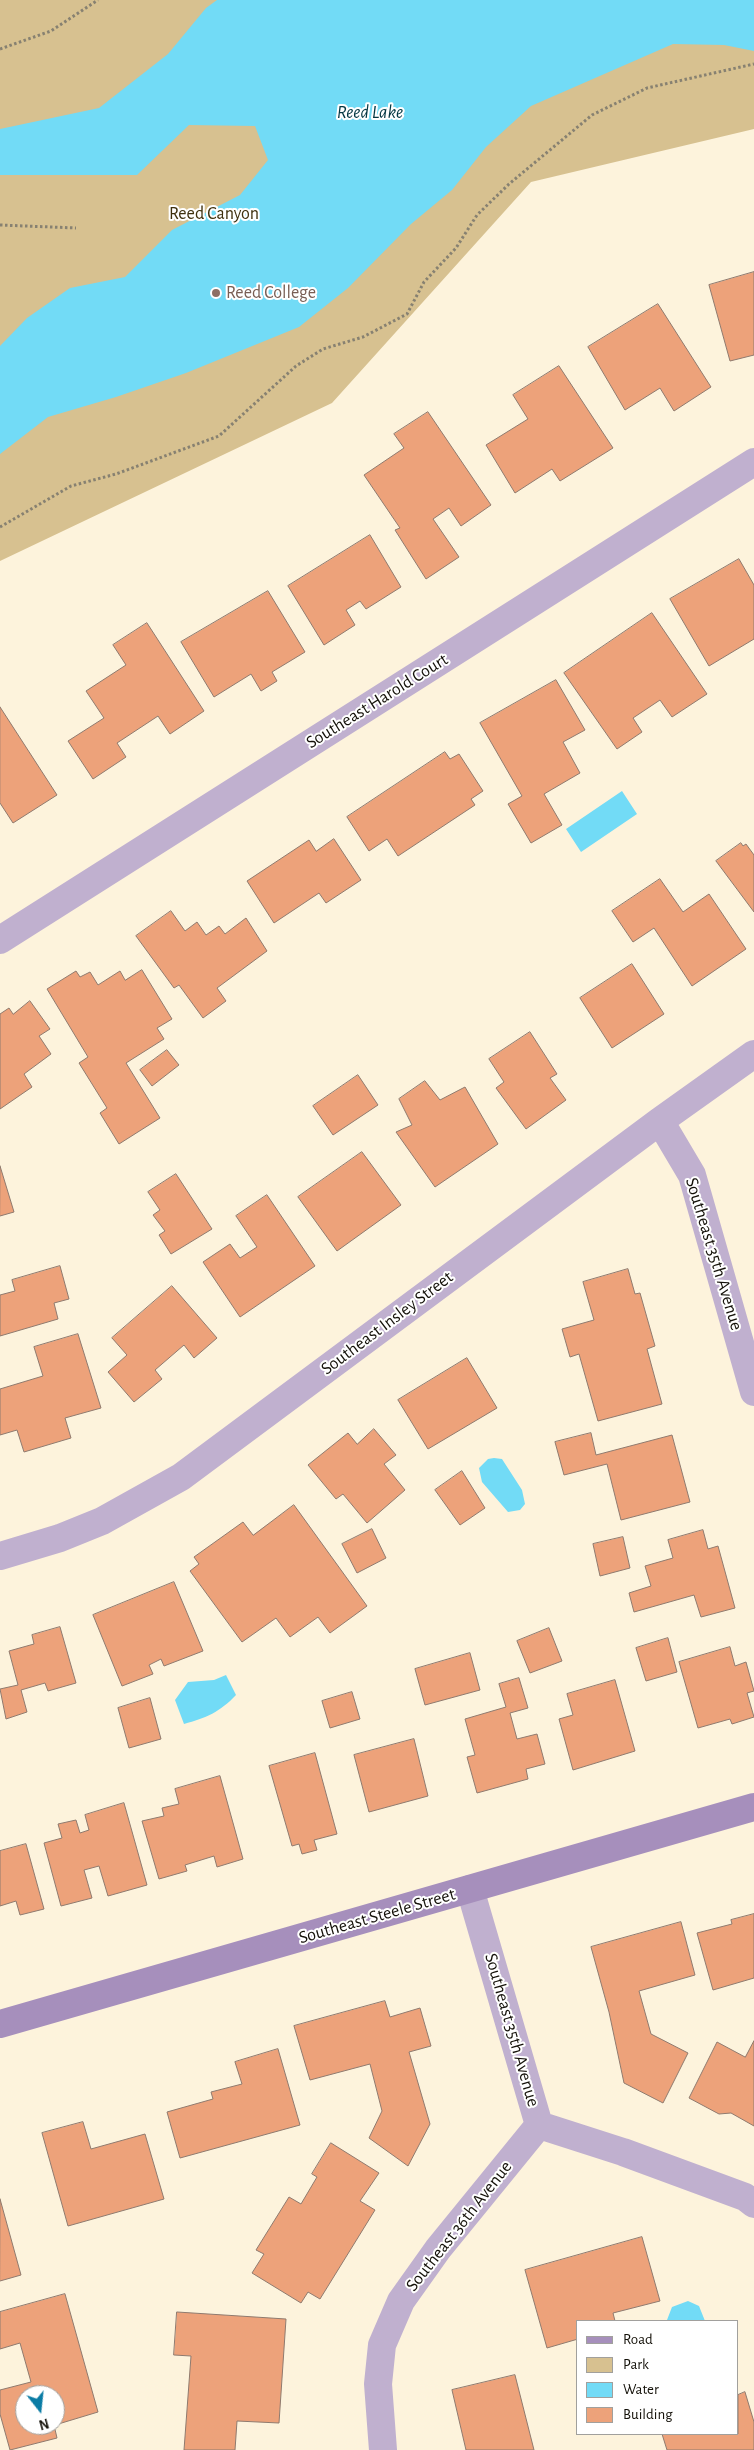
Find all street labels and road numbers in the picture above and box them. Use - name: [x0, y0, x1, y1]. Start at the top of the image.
- street label: Southeast Harold Court: [302, 649, 452, 753]
- street label: Southeast 35th Avenue: [680, 1175, 748, 1333]
- street label: Southeast Insley Street: [317, 1266, 457, 1380]
- street label: Southeast Steele Street: [296, 1883, 458, 1949]
- street label: Southeast 35th Avenue: [480, 1951, 544, 2109]
- street label: Southeast 36th Avenue: [401, 2156, 517, 2296]

